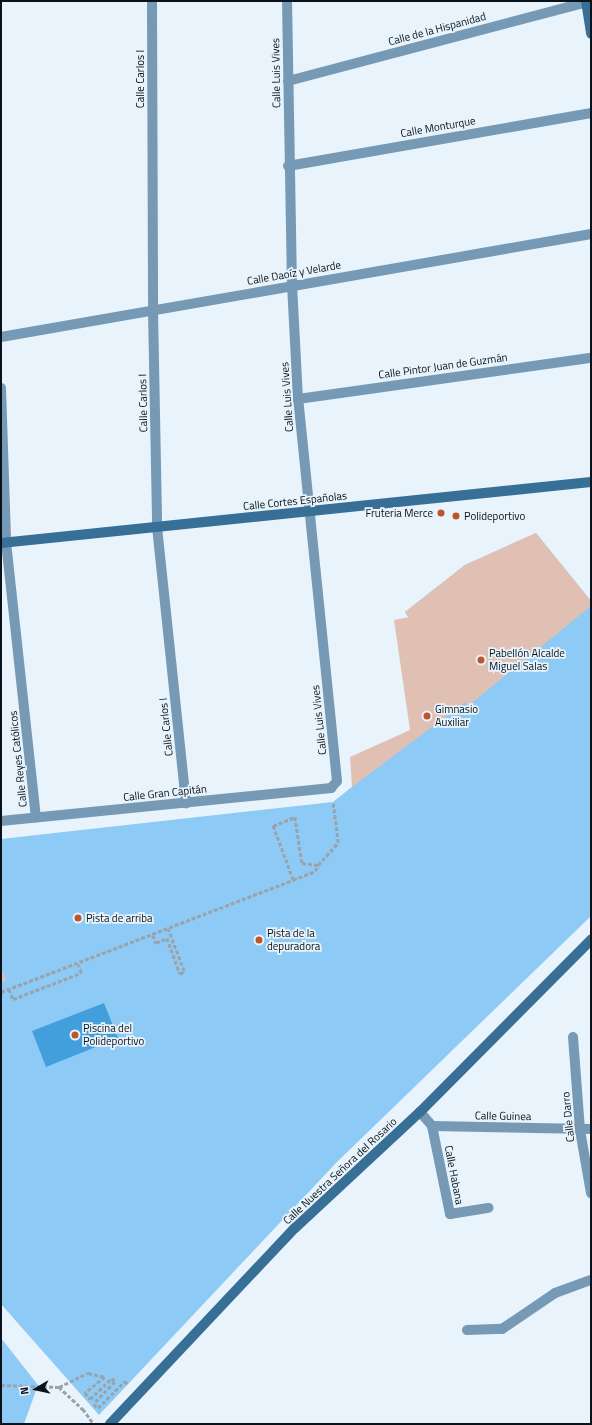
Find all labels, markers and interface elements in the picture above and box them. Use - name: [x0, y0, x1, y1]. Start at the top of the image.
- street label: Calle de la Hispanidad: [387, 10, 487, 48]
- street label: Calle Luis Vives: [269, 38, 283, 108]
- street label: Calle Carlos I: [133, 50, 147, 108]
- street label: Calle Monturque: [399, 114, 477, 140]
- street label: Calle Daoíz y Velarde: [246, 258, 342, 288]
- street label: Calle Pintor Juan de Guzmán: [378, 350, 508, 382]
- street label: Calle Luis Vives: [278, 362, 296, 432]
- street label: Calle Carlos I: [136, 374, 150, 432]
- street label: Calle Cortes Españolas: [242, 489, 348, 513]
- place label: Fruteria Merce: [366, 506, 433, 520]
- marker: Fruteria Merce: [436, 508, 446, 518]
- place label: Polideportivo: [464, 509, 525, 523]
- marker: Polideportivo: [451, 511, 461, 521]
- place label: Pabellón Alcalde Miguel Salas: [489, 647, 565, 673]
- marker: Pabellón Alcalde Miguel Salas: [476, 655, 486, 665]
- street label: Calle Luis Vives: [309, 684, 329, 756]
- street label: Calle Carlos I: [156, 697, 176, 757]
- place label: Gimnasio Auxiliar: [435, 703, 478, 729]
- street label: Calle Reyes Católicos: [6, 710, 30, 808]
- marker: Gimnasio Auxiliar: [422, 711, 432, 721]
- street label: Calle Gran Capitán: [123, 782, 207, 804]
- place label: Pista de arriba: [86, 911, 152, 925]
- marker: Pista de arriba: [73, 913, 83, 923]
- place label: Pista de la depuradora: [267, 927, 320, 953]
- marker: Pista de la depuradora: [254, 935, 264, 945]
- place label: Piscina del Polideportivo: [83, 1022, 144, 1048]
- marker: Piscina del Polideportivo: [70, 1030, 80, 1040]
- street label: Calle Darro: [559, 1091, 577, 1143]
- street label: Calle Guinea: [475, 1109, 531, 1123]
- street label: Calle Nuestra Señora del Rosario: [280, 1115, 400, 1227]
- street label: Calle Habana: [442, 1144, 466, 1206]
- north arrow: [16, 1369, 56, 1409]
- text: N: [16, 1386, 33, 1396]

